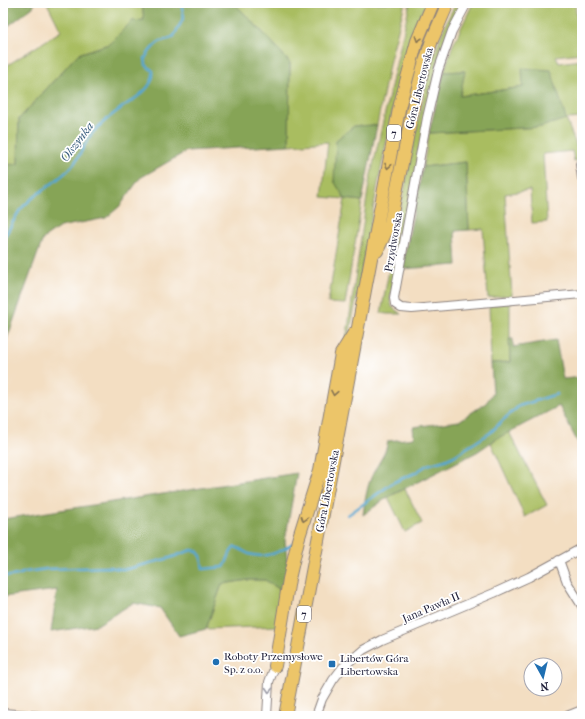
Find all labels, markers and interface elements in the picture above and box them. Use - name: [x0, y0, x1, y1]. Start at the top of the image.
- one-way arrow: [414, 36, 423, 43]
- street label: Góra Libertowska: [403, 45, 436, 130]
- water label: Olszynka: [58, 119, 96, 165]
- road number: 7: [387, 125, 401, 141]
- one-way arrow: [384, 162, 393, 169]
- street label: Przydworska: [382, 210, 405, 273]
- one-way arrow: [330, 390, 339, 396]
- street label: Góra Libertowska: [313, 448, 342, 533]
- one-way arrow: [301, 516, 309, 523]
- street label: Jana Pawła II: [399, 589, 463, 626]
- road number: 7: [297, 606, 311, 622]
- place label: Roboty Przemysłowe Sp. z o.o.: [224, 650, 323, 676]
- place label: Libertów Góra Libertowska: [340, 652, 410, 678]
- marker: Roboty Przemysłowe Sp. z o.o.: [211, 657, 221, 667]
- north arrow: [523, 657, 563, 697]
- marker: Libertów Góra Libertowska: [327, 659, 337, 669]
- text: N: [539, 679, 549, 694]
- one-way arrow: [264, 687, 273, 693]

